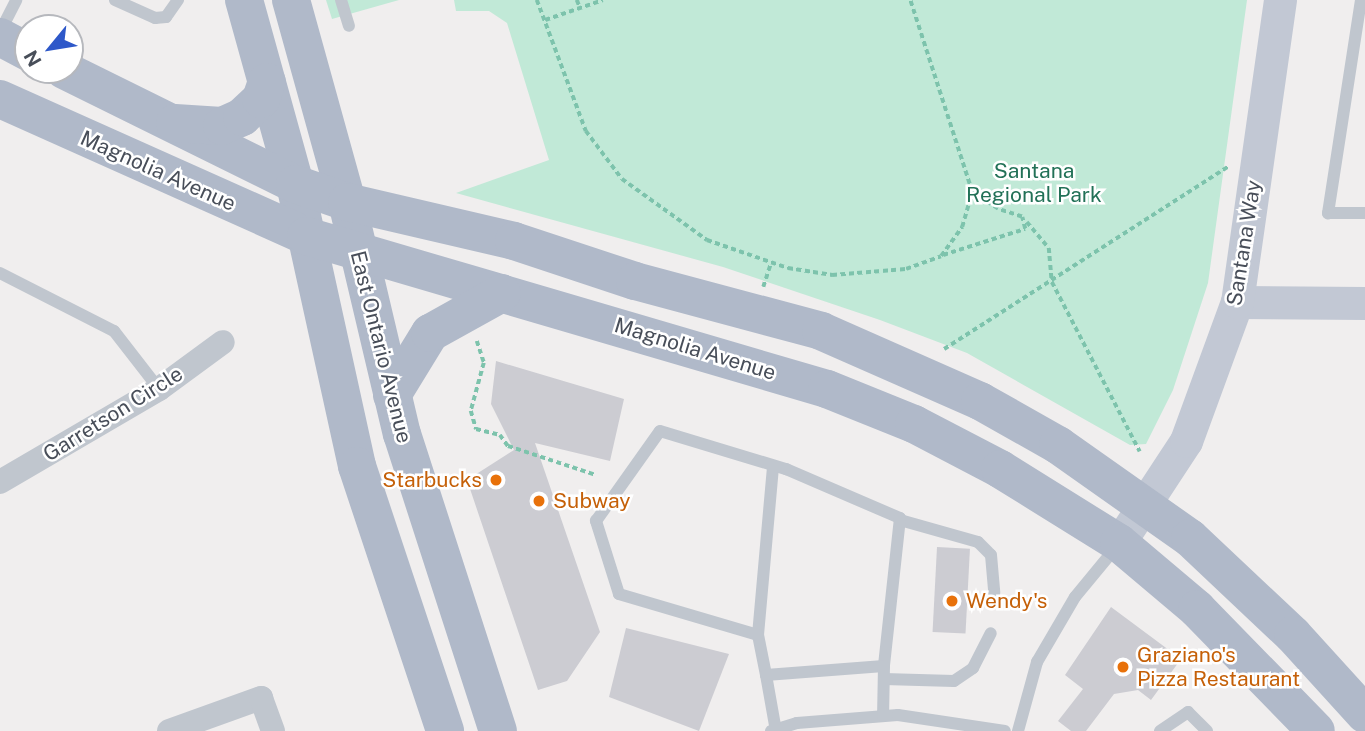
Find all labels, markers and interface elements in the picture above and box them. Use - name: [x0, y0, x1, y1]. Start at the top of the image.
- north arrow: [14, 14, 84, 84]
- text: N: [19, 47, 46, 70]
- street label: Magnolia Avenue: [76, 125, 240, 217]
- park label: Santana Regional Park: [966, 158, 1102, 208]
- street label: Santana Way: [1222, 178, 1266, 308]
- street label: East Ontario Avenue: [345, 248, 417, 446]
- street label: Magnolia Avenue: [611, 312, 779, 386]
- street label: Garretson Circle: [39, 361, 187, 467]
- place label: Starbucks: [382, 467, 482, 493]
- marker: Starbucks: [488, 472, 504, 488]
- place label: Subway: [553, 488, 630, 514]
- marker: Subway: [531, 493, 547, 509]
- place label: Wendy's: [966, 588, 1047, 614]
- marker: Wendy's: [944, 593, 960, 609]
- place label: Graziano's Pizza Restaurant: [1137, 642, 1300, 692]
- marker: Graziano's Pizza Restaurant: [1115, 659, 1131, 675]

